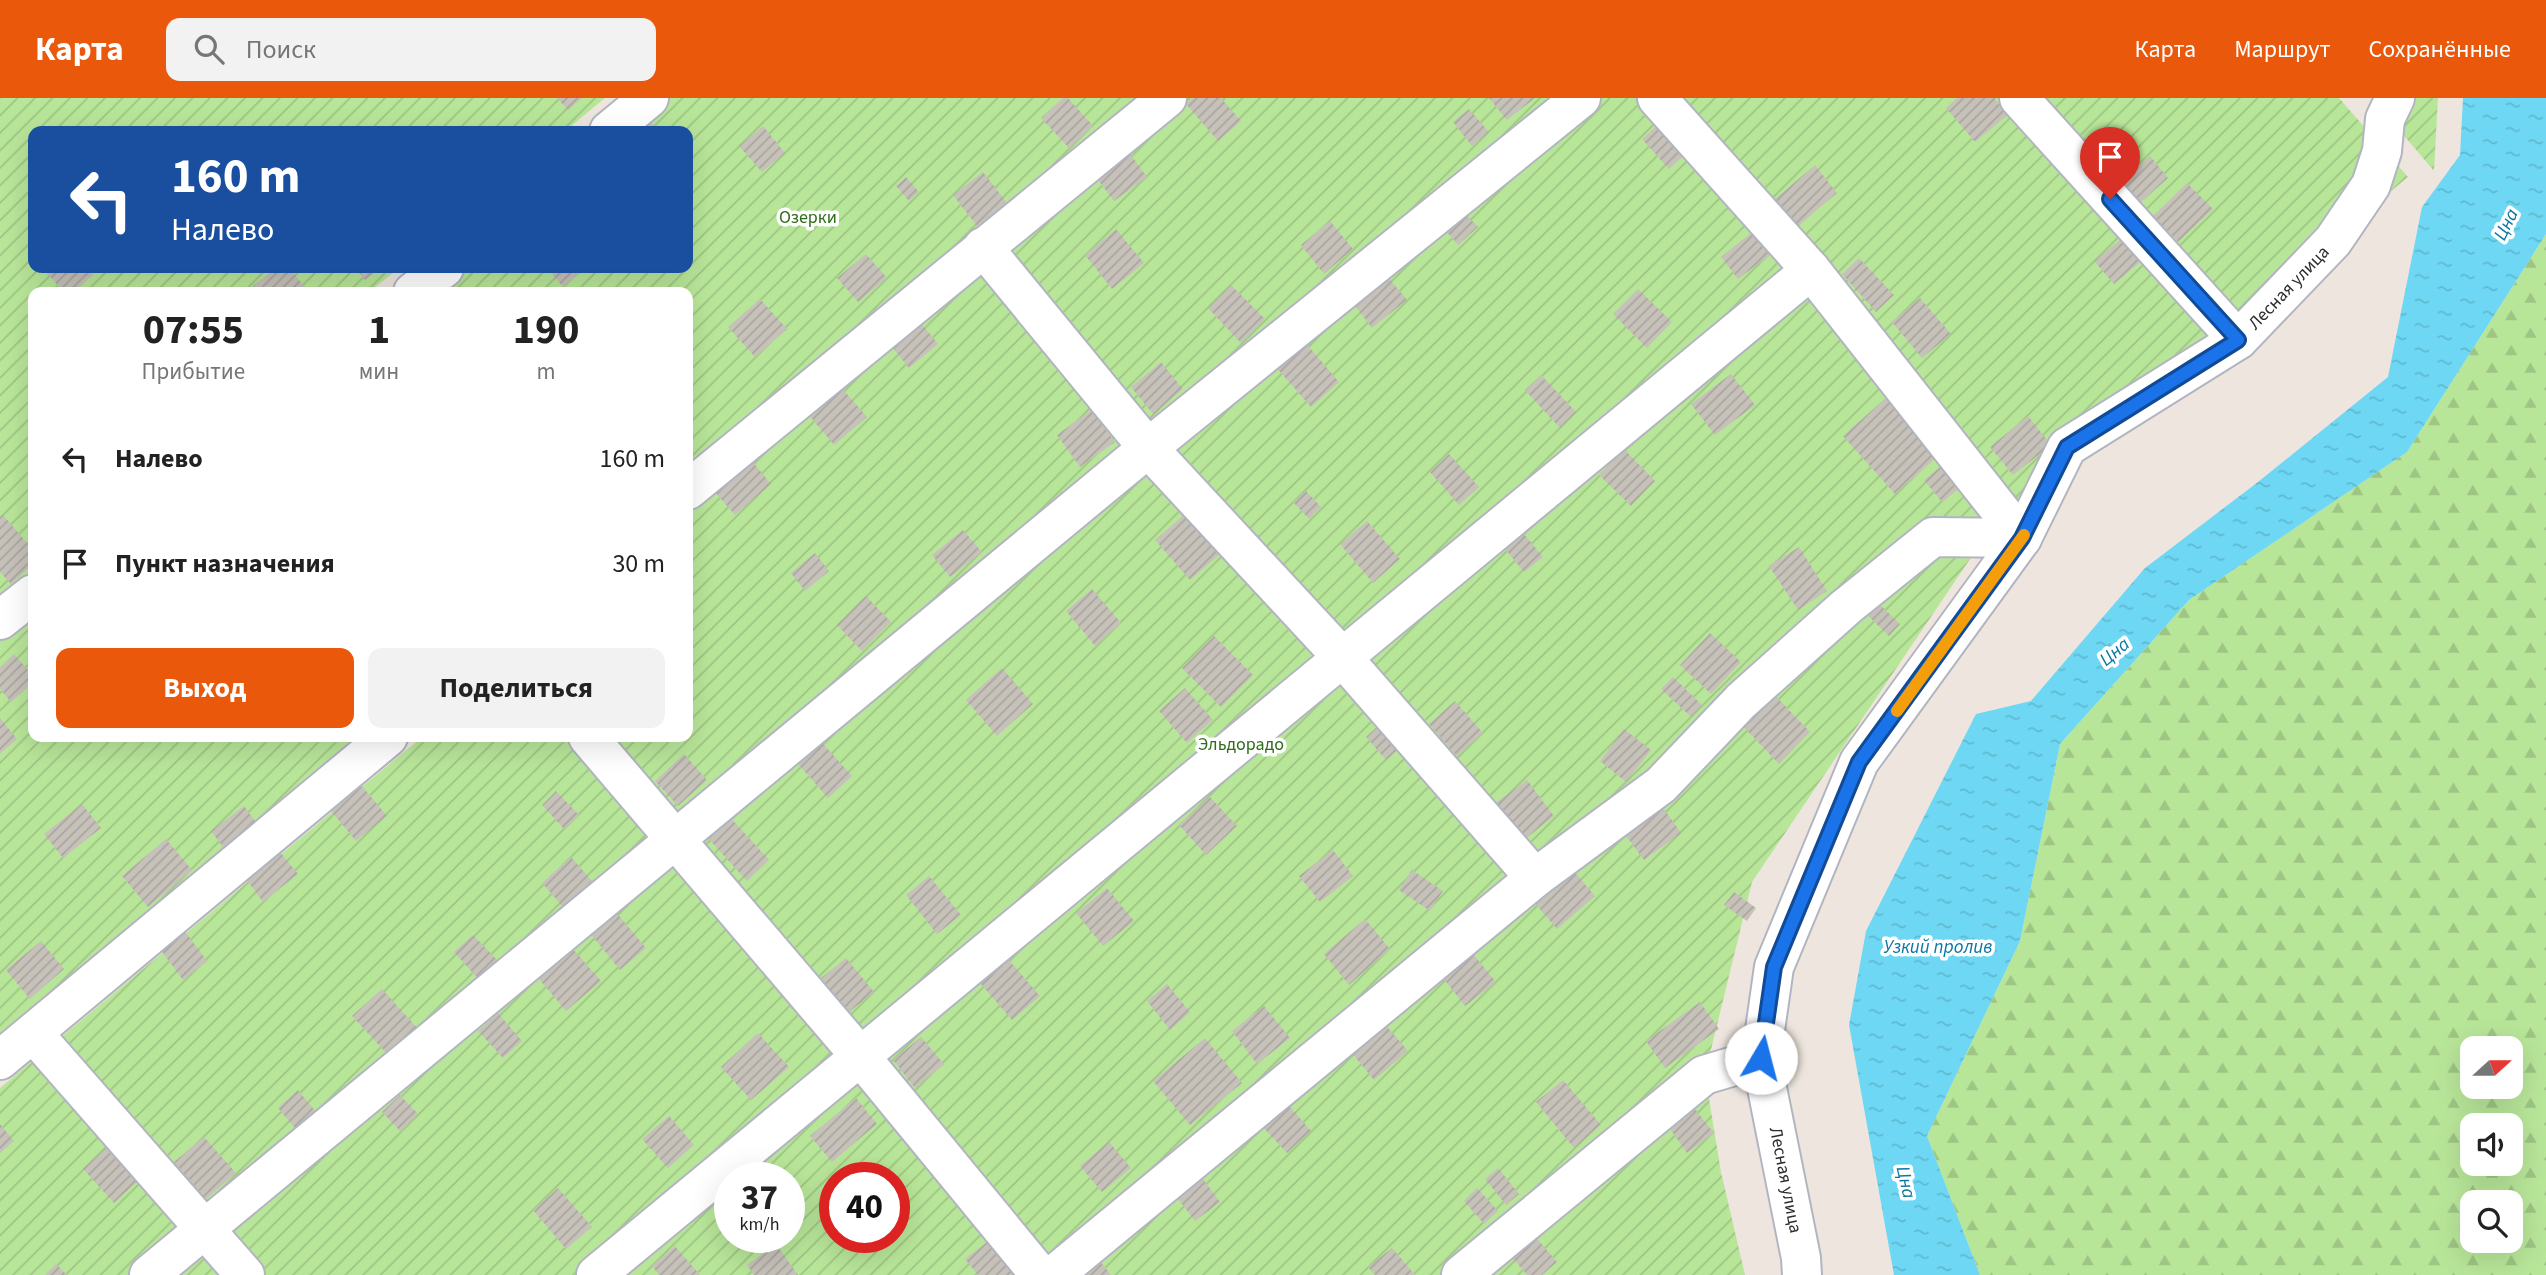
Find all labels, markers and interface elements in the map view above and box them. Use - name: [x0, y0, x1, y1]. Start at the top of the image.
- search box: [166, 18, 656, 81]
- text: Карта: [35, 26, 124, 73]
- icon: search: [190, 30, 228, 68]
- text: Поиск: [246, 31, 316, 68]
- text: Карта: [2135, 32, 2196, 67]
- text: Маршрут: [2234, 32, 2330, 67]
- text: Сохранённые: [2368, 32, 2511, 67]
- pin: [2080, 127, 2140, 199]
- icon: arrive: [2091, 138, 2129, 176]
- text: 160 m: [171, 142, 300, 212]
- icon: left: [56, 154, 147, 245]
- water label: Цна: [2487, 204, 2526, 245]
- park label: Озерки: [779, 205, 837, 230]
- text: Налево: [171, 207, 274, 253]
- street label: Лесная улица: [2242, 240, 2335, 335]
- text: 07:55: [143, 300, 244, 360]
- text: 1: [368, 300, 390, 360]
- text: 190: [513, 300, 579, 360]
- text: Прибытие: [142, 355, 245, 388]
- text: мин: [359, 355, 399, 388]
- text: m: [537, 355, 556, 388]
- icon: left: [56, 440, 94, 478]
- text: Налево: [115, 440, 203, 477]
- text: 160 m: [599, 440, 665, 477]
- icon: arrive: [56, 545, 94, 583]
- text: Пункт назначения: [115, 545, 335, 582]
- text: 30 m: [612, 545, 665, 582]
- water label: Цна: [2094, 631, 2136, 673]
- button: Выход: [56, 648, 354, 728]
- button: Поделиться: [368, 648, 665, 728]
- park label: Эльдорадо: [1198, 732, 1284, 757]
- water label: Узкий пролив: [1884, 934, 1992, 961]
- position arrow: [1724, 1021, 1798, 1095]
- north arrow: [2460, 1036, 2524, 1099]
- map controls: [2460, 1036, 2523, 1253]
- button: sound: [2460, 1113, 2523, 1176]
- street label: Лесная улица: [1763, 1125, 1808, 1235]
- speed limit sign: 40: [819, 1162, 910, 1253]
- water label: Цна: [1889, 1164, 1922, 1201]
- text: 37: [741, 1173, 778, 1223]
- button: search: [2460, 1190, 2523, 1253]
- text: km/h: [740, 1212, 779, 1237]

